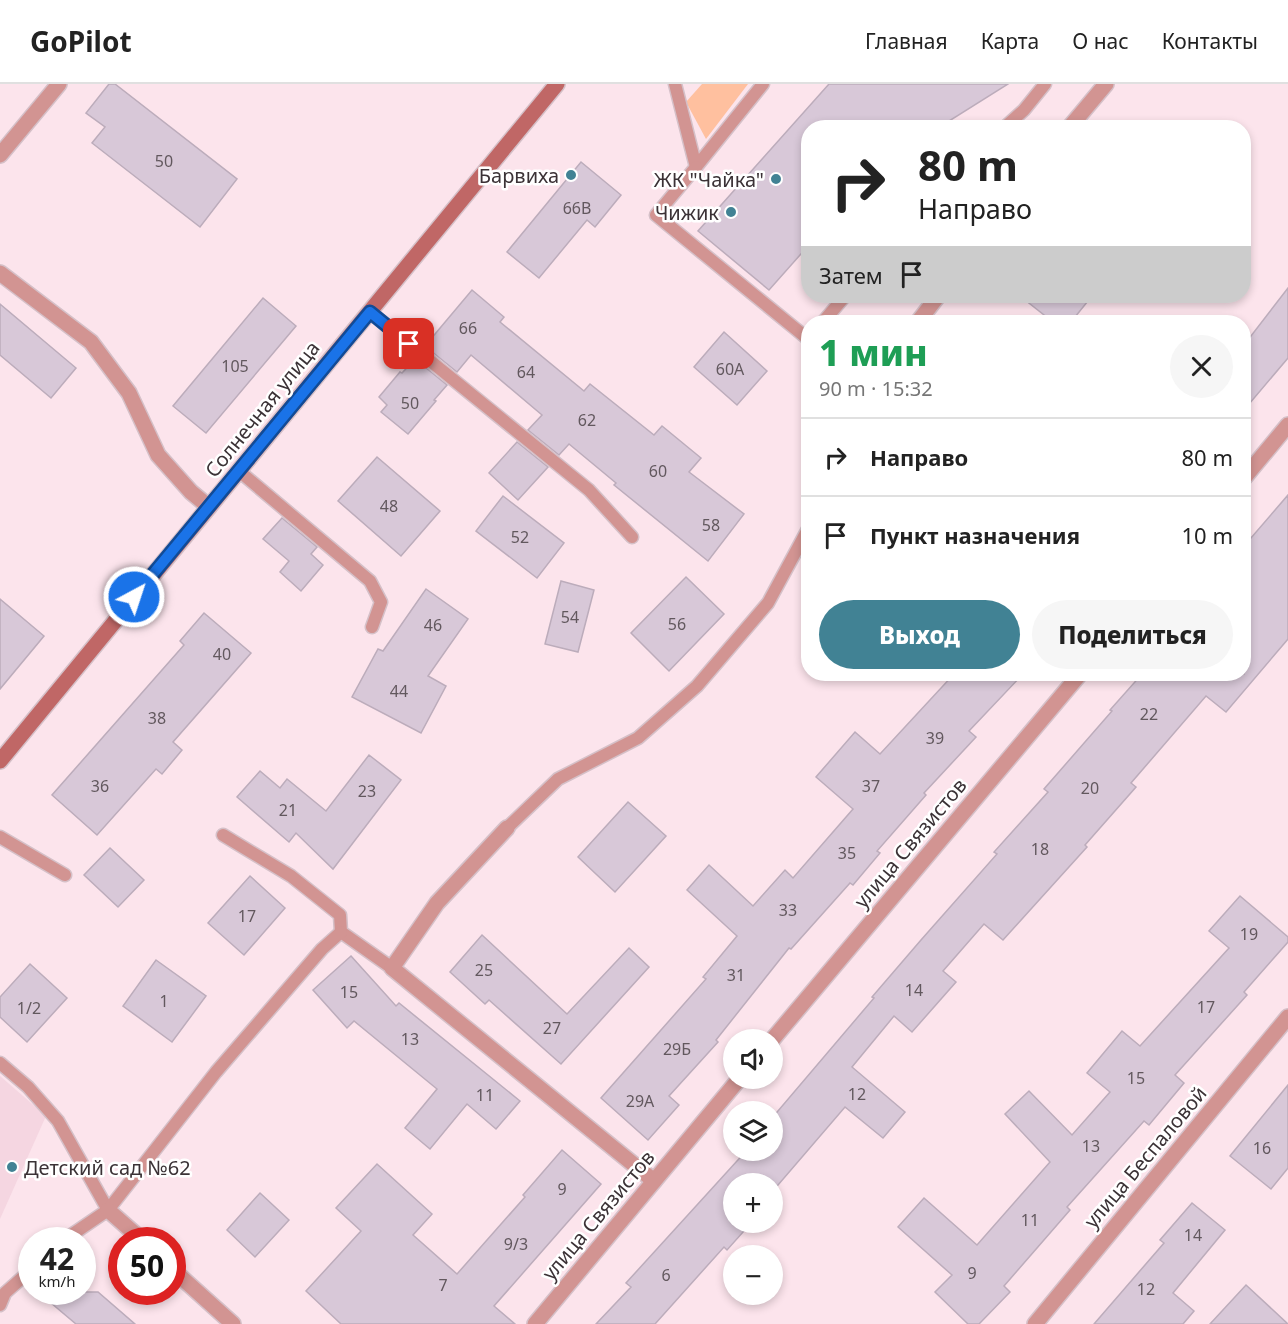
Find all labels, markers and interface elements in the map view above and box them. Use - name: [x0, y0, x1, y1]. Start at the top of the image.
- text: GoPilot: [30, 22, 132, 60]
- text: Главная: [865, 27, 948, 55]
- text: Карта: [981, 27, 1039, 55]
- text: О нас: [1072, 27, 1129, 55]
- text: Контакты: [1162, 27, 1258, 55]
- text: 80 m: [918, 136, 1018, 193]
- icon: right: [819, 144, 897, 222]
- house number: 50: [155, 150, 173, 172]
- place label: Барвиха: [479, 162, 559, 189]
- place label: ЖК "Чайка": [654, 166, 764, 193]
- marker: Барвиха: [564, 168, 578, 182]
- marker: ЖК "Чайка": [769, 172, 783, 186]
- text: Направо: [918, 190, 1032, 227]
- house number: 66В: [563, 197, 591, 219]
- place label: Чижик: [655, 199, 719, 226]
- marker: Чижик: [724, 205, 738, 219]
- icon: arrive: [895, 258, 928, 291]
- text: Затем: [819, 260, 883, 290]
- house number: 66: [459, 317, 477, 339]
- pin: [383, 318, 434, 369]
- icon: arrive: [392, 327, 425, 360]
- text: 1 мин: [819, 328, 928, 377]
- street label: Солнечная улица: [199, 335, 325, 483]
- button: close: [1170, 335, 1233, 398]
- house number: 105: [221, 355, 249, 377]
- house number: 60А: [716, 358, 745, 380]
- house number: 64: [517, 361, 535, 383]
- text: 90 m · 15:32: [819, 375, 933, 402]
- house number: 50: [401, 392, 419, 414]
- house number: 62: [578, 409, 596, 431]
- icon: right: [819, 441, 852, 474]
- text: Направо: [870, 442, 968, 472]
- text: 80 m: [1182, 442, 1233, 472]
- house number: 60: [649, 460, 667, 482]
- house number: 48: [380, 495, 398, 517]
- house number: 58: [702, 514, 720, 536]
- icon: arrive: [819, 519, 852, 552]
- text: Пункт назначения: [870, 520, 1080, 550]
- text: 10 m: [1182, 520, 1233, 550]
- house number: 52: [511, 526, 529, 548]
- position arrow: [102, 565, 166, 629]
- button: Выход: [819, 600, 1020, 669]
- button: Поделиться: [1032, 600, 1233, 669]
- house number: 54: [561, 606, 579, 628]
- house number: 56: [668, 613, 686, 635]
- house number: 46: [424, 614, 442, 636]
- house number: 40: [213, 643, 231, 665]
- house number: 44: [390, 680, 408, 702]
- house number: 22: [1140, 703, 1158, 725]
- house number: 38: [148, 707, 166, 729]
- house number: 39: [926, 727, 944, 749]
- street label: улица Связистов: [848, 772, 972, 914]
- house number: 36: [91, 775, 109, 797]
- house number: 37: [862, 775, 880, 797]
- house number: 20: [1081, 777, 1099, 799]
- house number: 23: [358, 780, 376, 802]
- house number: 21: [279, 799, 297, 821]
- house number: 18: [1031, 838, 1049, 860]
- house number: 35: [838, 842, 856, 864]
- house number: 33: [779, 899, 797, 921]
- house number: 17: [238, 905, 256, 927]
- house number: 19: [1240, 923, 1258, 945]
- house number: 25: [475, 959, 493, 981]
- house number: 31: [727, 964, 745, 986]
- house number: 14: [905, 979, 923, 1001]
- house number: 15: [340, 981, 358, 1003]
- house number: 1: [159, 990, 169, 1012]
- house number: 17: [1197, 996, 1215, 1018]
- house number: 1/2: [17, 997, 41, 1019]
- house number: 27: [543, 1017, 561, 1039]
- house number: 13: [401, 1028, 419, 1050]
- map controls: [723, 1029, 783, 1305]
- button: sound: [723, 1029, 783, 1089]
- house number: 29Б: [663, 1038, 691, 1060]
- house number: 15: [1127, 1067, 1145, 1089]
- street label: улица Беспаловой: [1078, 1080, 1212, 1234]
- house number: 12: [848, 1083, 866, 1105]
- house number: 11: [476, 1084, 494, 1106]
- house number: 29А: [626, 1090, 655, 1112]
- button: layers: [723, 1101, 783, 1161]
- house number: 13: [1082, 1135, 1100, 1157]
- house number: 16: [1253, 1137, 1271, 1159]
- street label: улица Связистов: [536, 1144, 660, 1286]
- place label: Детский сад №62: [24, 1154, 191, 1181]
- marker: Детский сад №62: [5, 1160, 19, 1174]
- button: +: [723, 1173, 783, 1233]
- house number: 9: [557, 1178, 567, 1200]
- house number: 11: [1021, 1209, 1039, 1231]
- house number: 14: [1184, 1224, 1202, 1246]
- speed limit sign: 50: [108, 1227, 186, 1305]
- house number: 9/3: [504, 1233, 528, 1255]
- text: 42: [40, 1238, 74, 1279]
- button: −: [723, 1245, 783, 1305]
- house number: 9: [967, 1262, 977, 1284]
- house number: 6: [661, 1264, 671, 1286]
- text: km/h: [39, 1271, 75, 1291]
- house number: 7: [438, 1274, 448, 1296]
- house number: 12: [1137, 1278, 1155, 1300]

